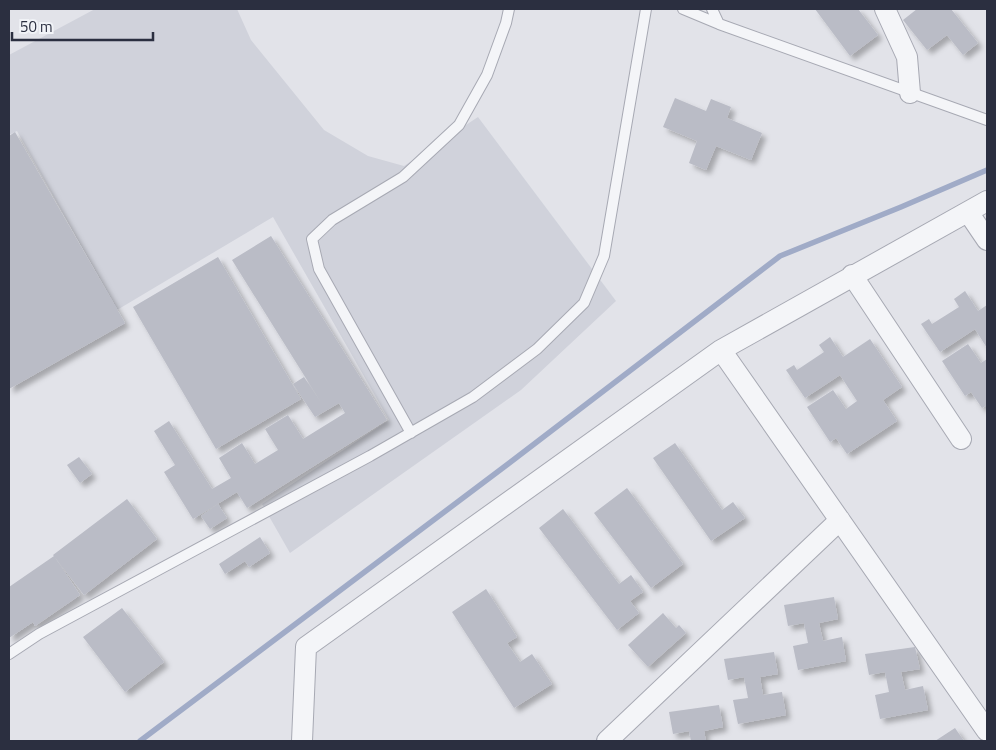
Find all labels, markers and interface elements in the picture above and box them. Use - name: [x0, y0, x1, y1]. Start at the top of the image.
- scale bar: [12, 10, 154, 42]
- text: 50 m: [20, 15, 53, 38]

